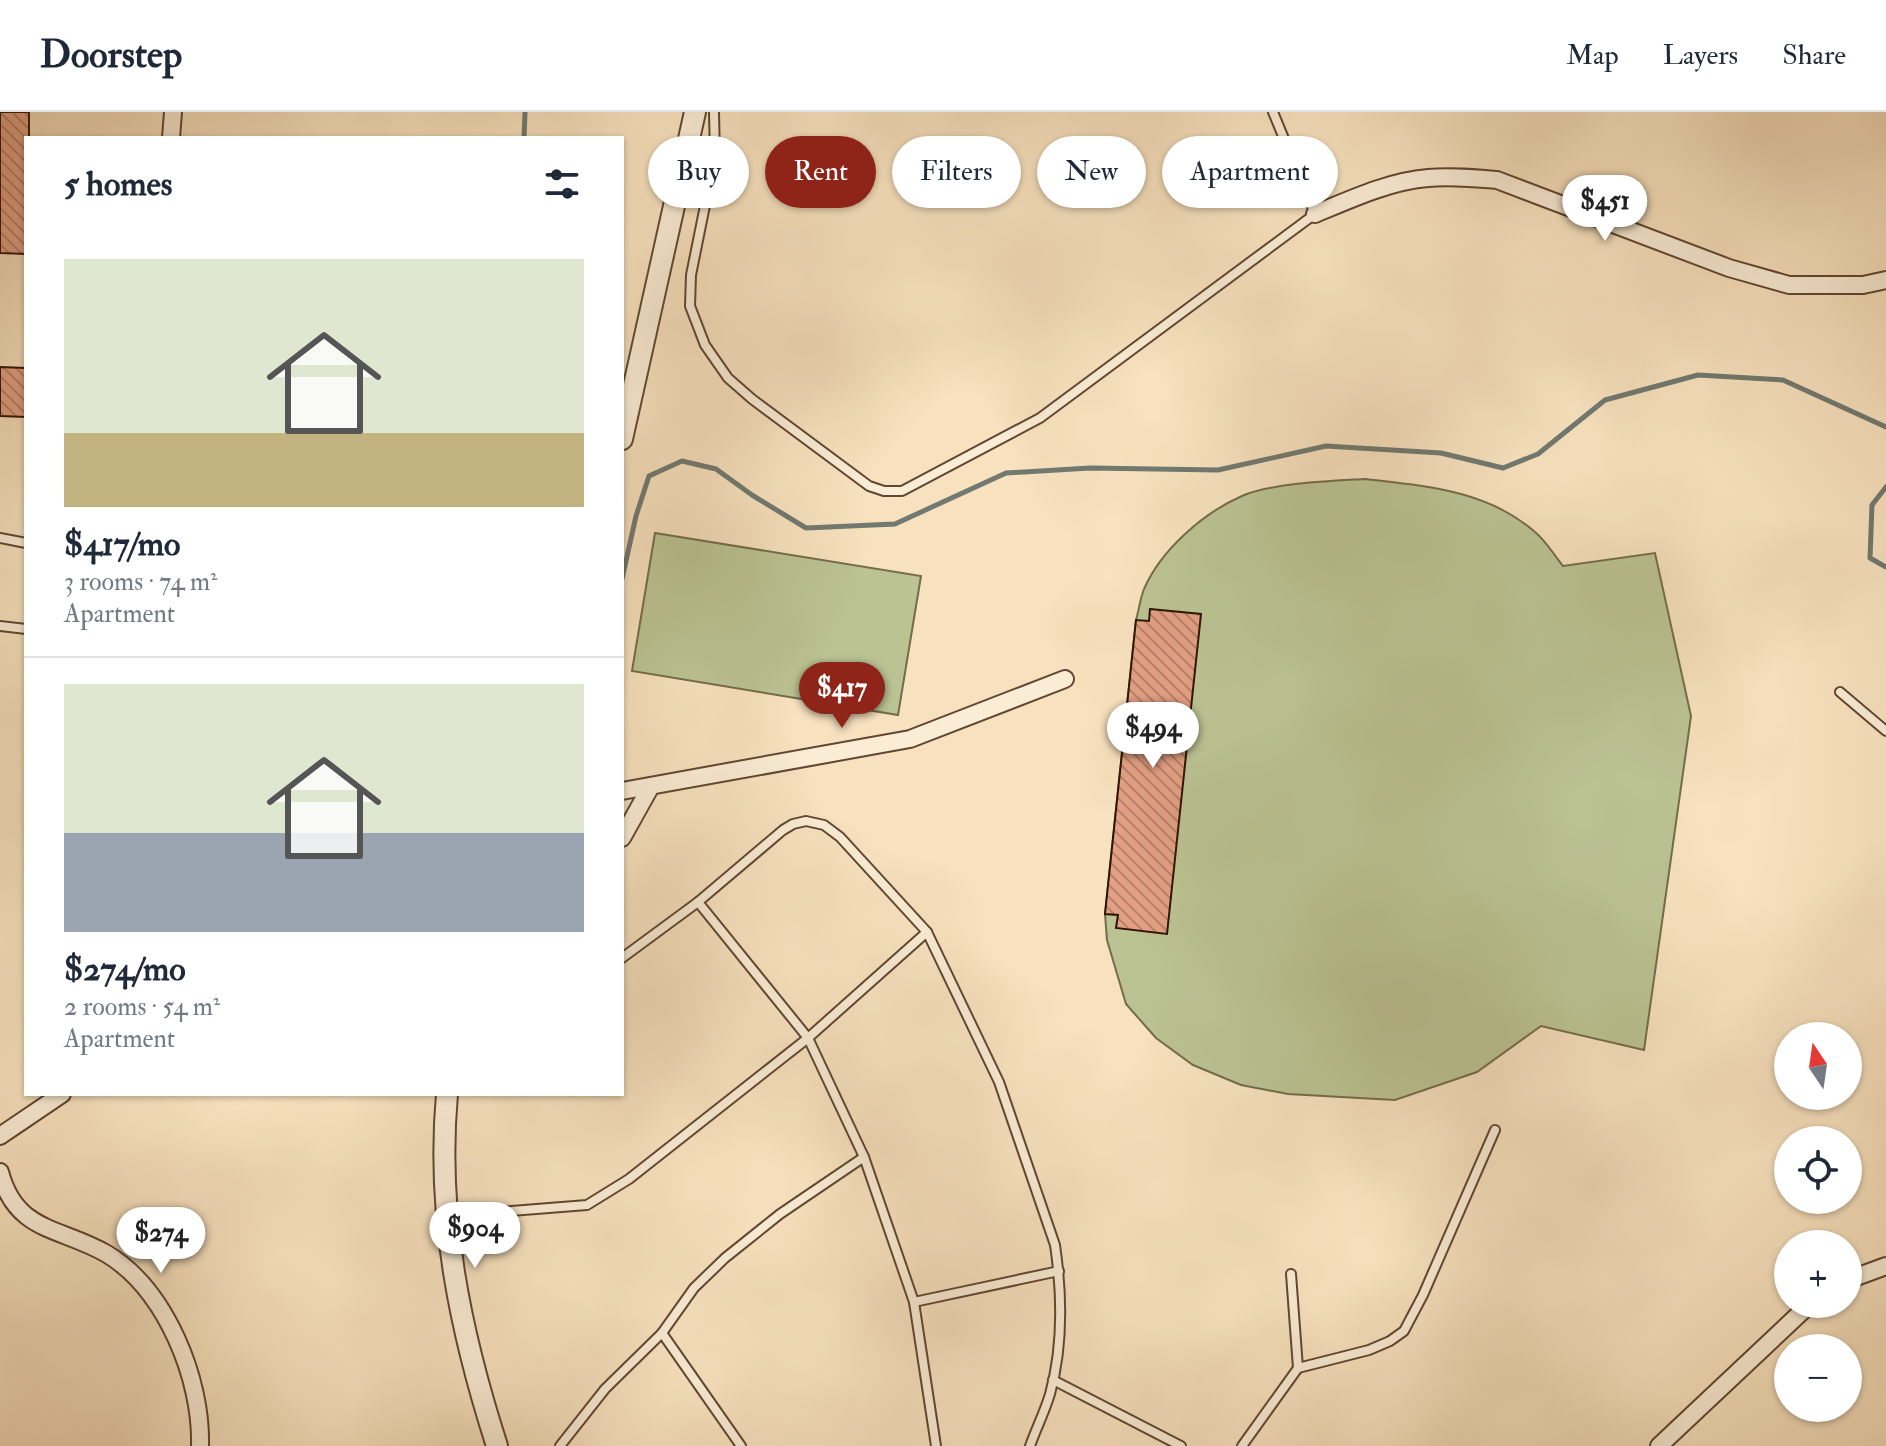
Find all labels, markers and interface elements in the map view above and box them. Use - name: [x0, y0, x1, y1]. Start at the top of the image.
- text: Doorstep: [40, 31, 182, 79]
- text: Map: [1566, 38, 1619, 73]
- text: Layers: [1663, 38, 1738, 73]
- text: Share: [1782, 38, 1846, 73]
- chip: Buy: [648, 136, 749, 208]
- chip: Rent: [765, 136, 876, 208]
- chip: Filters: [892, 136, 1021, 208]
- chip: New: [1037, 136, 1146, 208]
- chip: Apartment: [1162, 136, 1338, 208]
- icon: filters: [540, 162, 584, 206]
- text: 5 homes: [64, 163, 172, 206]
- pin: $451: [1558, 175, 1652, 243]
- text: $451: [1580, 185, 1630, 217]
- icon: home: [252, 311, 396, 455]
- text: $417/mo: [64, 523, 180, 566]
- text: 3 rooms · 74 m²: [64, 566, 217, 598]
- text: Apartment: [64, 598, 175, 630]
- pin: $417: [795, 662, 889, 730]
- text: $417: [817, 672, 867, 704]
- pin: $494: [1106, 702, 1200, 770]
- text: $494: [1125, 712, 1181, 744]
- icon: home: [252, 736, 396, 880]
- text: $274/mo: [64, 948, 186, 991]
- text: 2 rooms · 54 m²: [64, 991, 220, 1023]
- north arrow: [1774, 1022, 1862, 1110]
- map controls: [1774, 1022, 1862, 1422]
- text: Apartment: [64, 1023, 175, 1055]
- button: locate: [1774, 1126, 1862, 1214]
- pin: $904: [428, 1202, 522, 1270]
- pin: $274: [114, 1207, 208, 1275]
- text: $904: [447, 1212, 503, 1244]
- text: $274: [134, 1217, 188, 1249]
- button: +: [1774, 1230, 1862, 1318]
- button: −: [1774, 1334, 1862, 1422]

